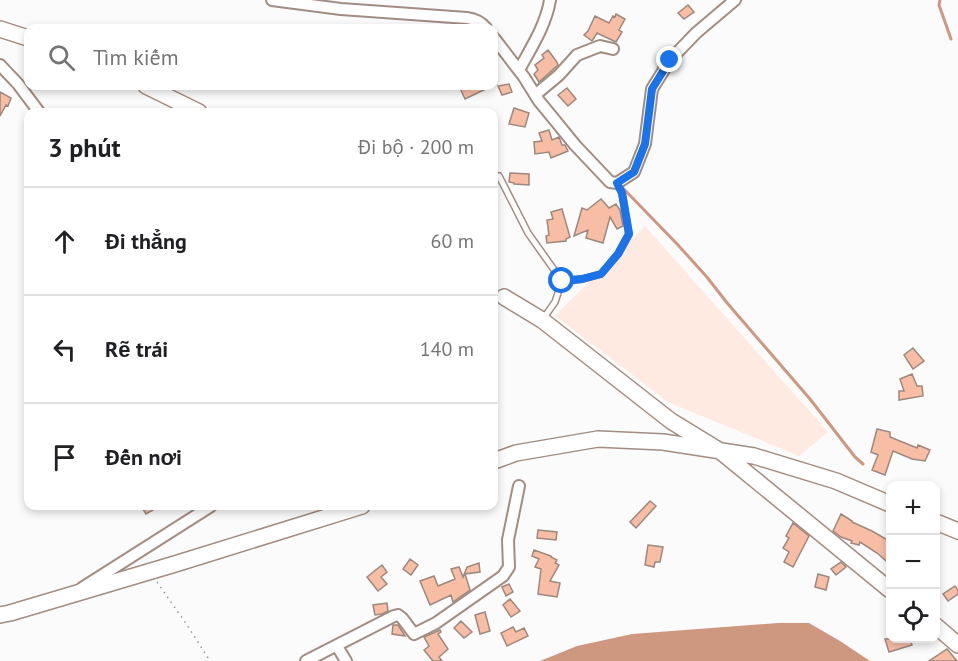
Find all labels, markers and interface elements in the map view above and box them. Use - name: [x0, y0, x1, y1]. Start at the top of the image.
- search box: [24, 24, 498, 90]
- icon: search: [45, 41, 78, 74]
- text: Tìm kiếm: [93, 43, 179, 71]
- route end: [656, 46, 682, 72]
- text: 3 phút: [48, 131, 121, 164]
- text: Đi bộ · 200 m: [358, 134, 474, 160]
- icon: ahead: [48, 225, 81, 258]
- text: Đi thẳng: [105, 227, 187, 255]
- text: 60 m: [431, 228, 474, 254]
- route start: [548, 267, 574, 293]
- icon: left: [48, 333, 81, 366]
- text: Rẽ trái: [105, 335, 168, 363]
- text: 140 m: [420, 336, 474, 362]
- icon: arrive: [48, 441, 81, 474]
- text: Đến nơi: [105, 443, 182, 471]
- map controls: [886, 481, 940, 643]
- button: +: [886, 481, 940, 535]
- button: −: [886, 535, 940, 589]
- button: locate: [886, 589, 940, 643]

